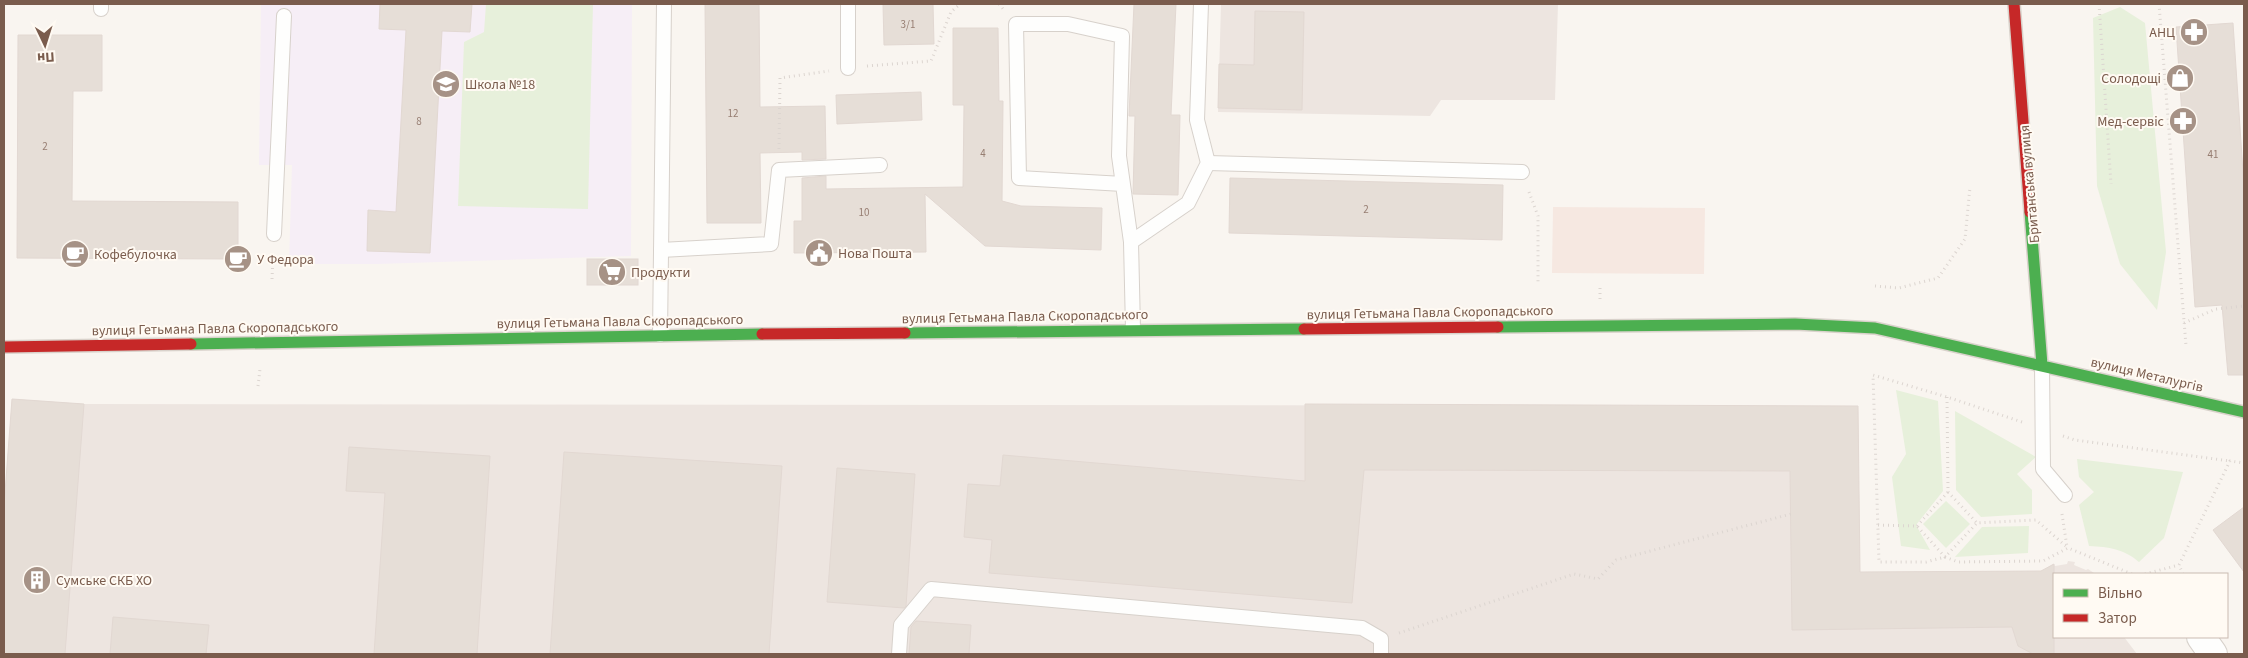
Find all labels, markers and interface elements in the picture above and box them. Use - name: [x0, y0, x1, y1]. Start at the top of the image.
- house number: 3/1: [901, 17, 915, 32]
- pharmacy icon: АНЦ: [2179, 17, 2209, 47]
- north arrow: [20, 20, 70, 70]
- place label: АНЦ: [2149, 23, 2175, 43]
- text: Пн: [36, 46, 55, 68]
- shop icon: Солодощі: [2165, 63, 2195, 93]
- school or university icon: Школа №18: [431, 69, 461, 99]
- place label: Солодощі: [2101, 69, 2161, 89]
- place label: Школа №18: [465, 75, 535, 95]
- house number: 12: [728, 106, 738, 121]
- pharmacy icon: Мед-сервіс: [2168, 106, 2198, 136]
- place label: Мед-сервіс: [2097, 112, 2165, 132]
- house number: 8: [416, 114, 422, 129]
- street label: Британська вулиця: [2015, 124, 2045, 244]
- house number: 2: [42, 139, 48, 154]
- house number: 4: [980, 146, 986, 161]
- house number: 41: [2208, 147, 2218, 162]
- house number: 2: [1363, 202, 1369, 217]
- house number: 10: [859, 205, 869, 220]
- public building icon: Нова Пошта: [804, 238, 834, 268]
- cafe icon: Кофебулочка: [60, 239, 90, 269]
- cafe icon: У Федора: [223, 244, 253, 274]
- place label: Нова Пошта: [838, 244, 912, 264]
- place label: Кофебулочка: [94, 245, 177, 265]
- place label: У Федора: [257, 250, 314, 270]
- supermarket icon: Продукти: [597, 257, 627, 287]
- place label: Продукти: [631, 263, 690, 283]
- street label: вулиця Гетьмана Павла Скоропадського: [1307, 301, 1553, 325]
- street label: вулиця Гетьмана Павла Скоропадського: [902, 305, 1148, 329]
- street label: вулиця Гетьмана Павла Скоропадського: [497, 310, 743, 334]
- street label: вулиця Гетьмана Павла Скоропадського: [92, 317, 338, 341]
- street label: вулиця Металургів: [2089, 352, 2205, 398]
- building icon: Сумське СКБ ХО: [22, 565, 52, 595]
- place label: Сумське СКБ ХО: [56, 571, 152, 591]
- legend: [2053, 573, 2228, 638]
- text: Вільно: [2098, 583, 2142, 604]
- text: Затор: [2098, 608, 2137, 629]

